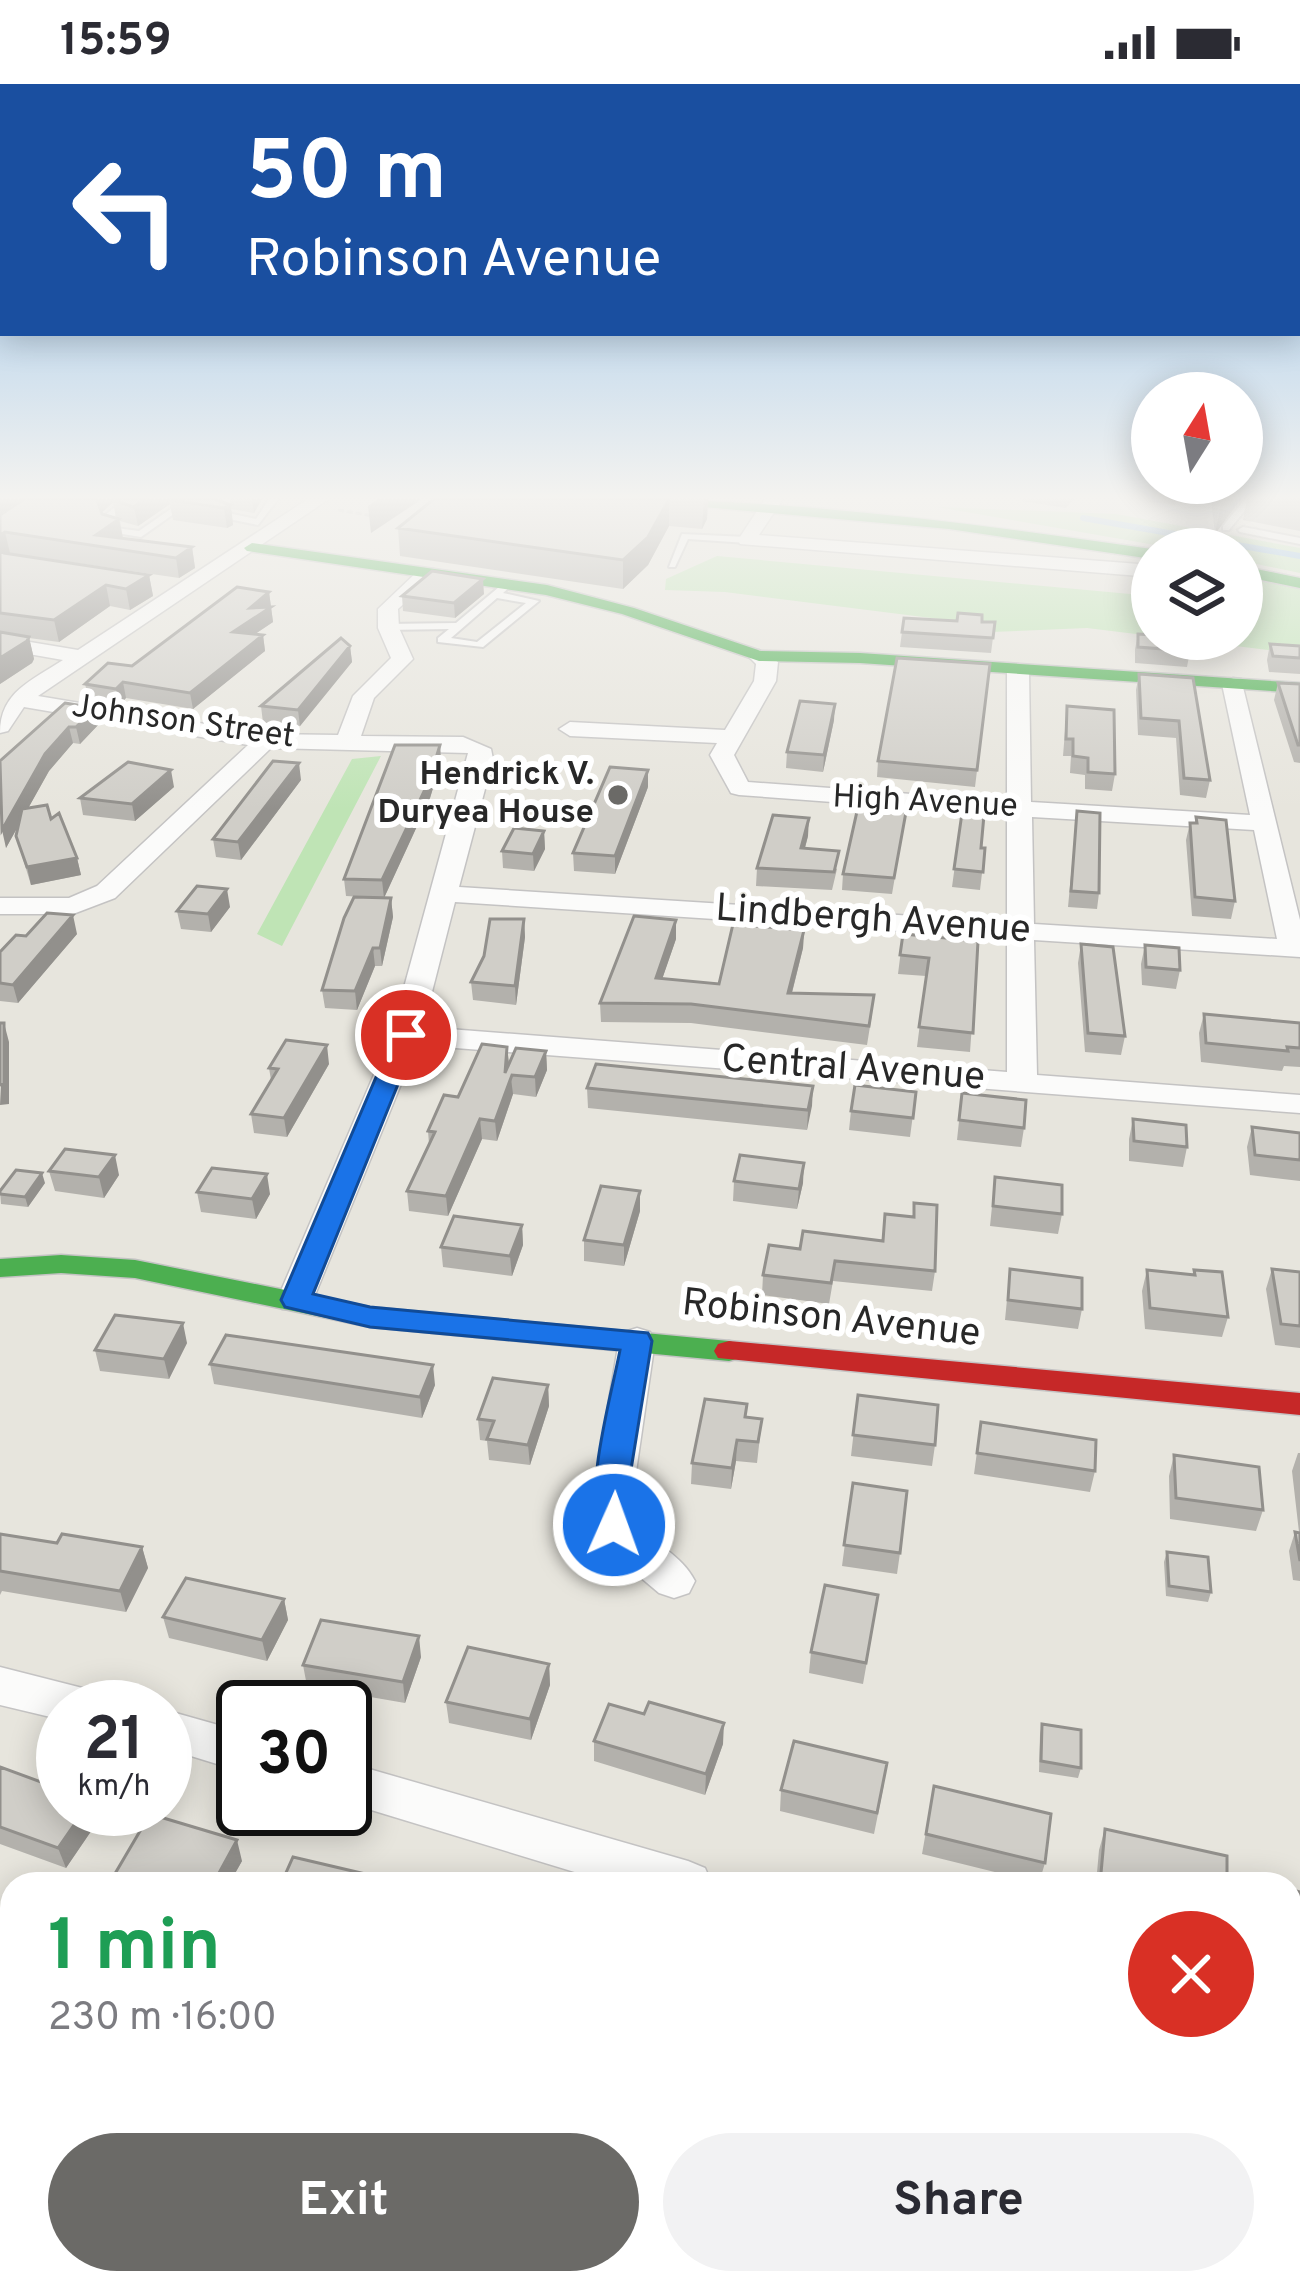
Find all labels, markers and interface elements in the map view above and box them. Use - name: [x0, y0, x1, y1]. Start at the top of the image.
- text: 15:59: [60, 14, 172, 71]
- text: 50 m: [246, 123, 447, 229]
- icon: left: [48, 132, 204, 288]
- text: Robinson Avenue: [246, 227, 661, 296]
- north arrow: [1131, 372, 1263, 504]
- map controls: [1131, 372, 1263, 660]
- button: layers: [1131, 528, 1263, 660]
- street label: Johnson Street: [69, 687, 297, 759]
- place label: Hendrick V. Duryea House: [377, 755, 594, 835]
- street label: High Avenue: [831, 777, 1019, 829]
- marker: Hendrick V. Duryea House: [605, 782, 631, 808]
- street label: Lindbergh Avenue: [714, 886, 1032, 956]
- pin: [355, 984, 457, 1086]
- icon: arrive: [373, 1002, 439, 1068]
- street label: Central Avenue: [719, 1036, 987, 1104]
- street label: Robinson Avenue: [679, 1280, 983, 1360]
- position arrow: [551, 1462, 677, 1588]
- speed limit sign: 30: [216, 1680, 372, 1836]
- text: 21: [84, 1705, 144, 1781]
- text: km/h: [78, 1769, 150, 1806]
- text: 1 min: [48, 1904, 221, 1996]
- button: close: [1128, 1911, 1254, 2037]
- text: 230 m · 16:00: [48, 1995, 277, 2044]
- button: Exit: [48, 2133, 639, 2271]
- button: Share: [663, 2133, 1254, 2271]

